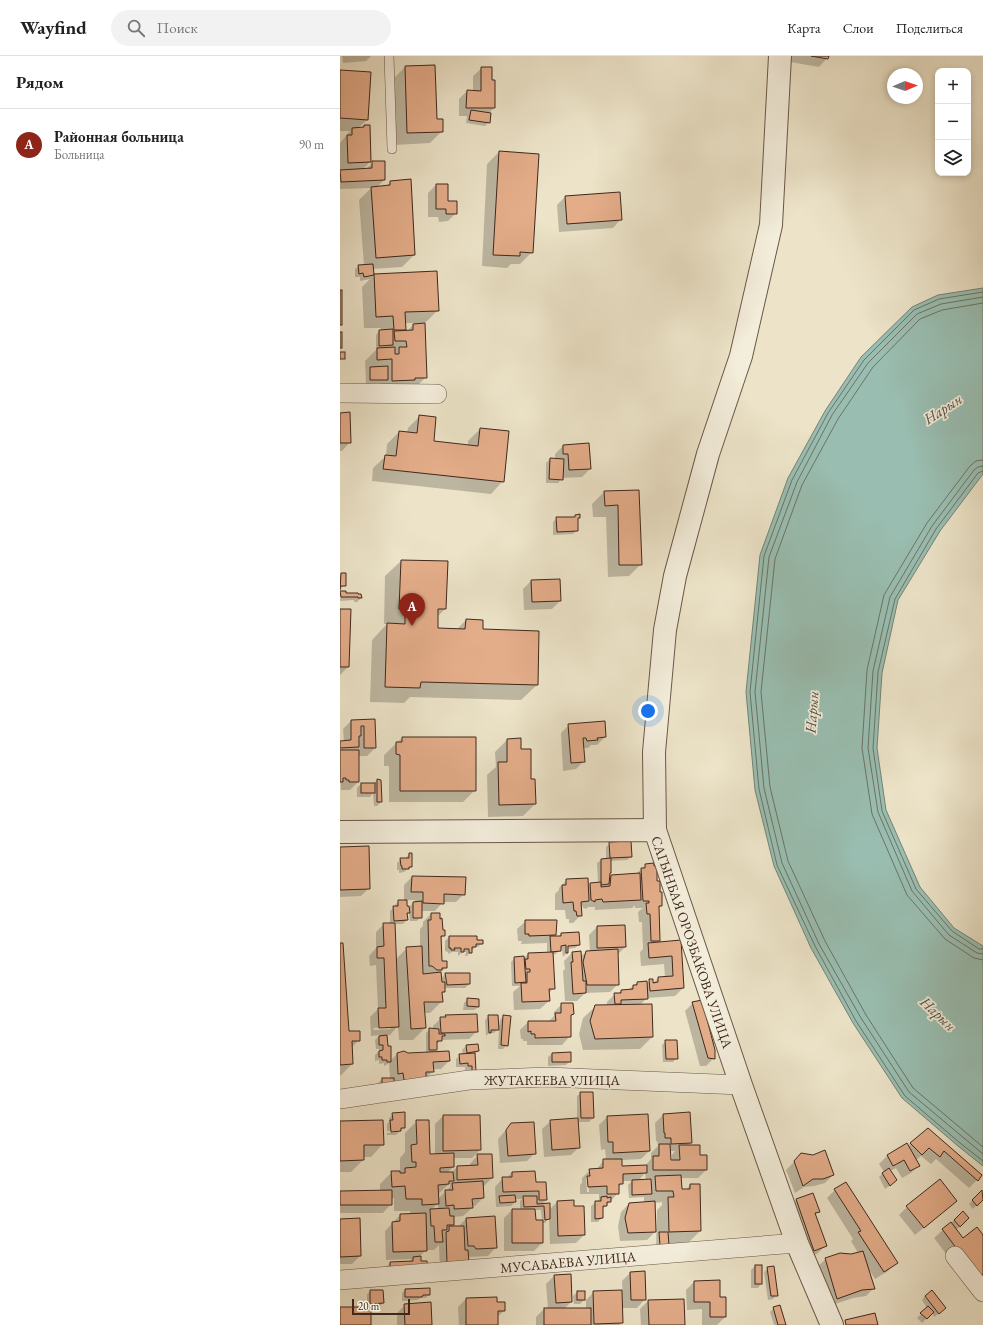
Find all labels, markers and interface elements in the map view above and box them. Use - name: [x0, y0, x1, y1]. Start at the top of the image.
- search box: [111, 10, 391, 46]
- text: Wayfind: [20, 15, 87, 40]
- icon: search: [125, 17, 147, 39]
- text: Поиск: [157, 18, 198, 37]
- text: Карта: [787, 19, 821, 37]
- text: Слои: [843, 19, 874, 37]
- text: Поделиться: [896, 19, 963, 37]
- north arrow: [887, 68, 923, 104]
- map controls: [935, 68, 971, 176]
- button: +: [935, 68, 971, 104]
- text: Рядом: [16, 71, 64, 93]
- button: −: [935, 104, 971, 140]
- text: Районная больница: [54, 127, 184, 146]
- text: A: [24, 136, 34, 153]
- text: 90 m: [299, 136, 324, 153]
- button: layers: [935, 140, 971, 176]
- text: Больница: [54, 146, 105, 163]
- water label: Нарын: [919, 389, 966, 429]
- pin: A: [399, 593, 425, 626]
- water label: Нарын: [800, 690, 822, 735]
- your location: [638, 701, 658, 721]
- street label: САГЫНБАЯ ОРОЗБАКОВА УЛИЦА: [647, 833, 737, 1051]
- water label: Нарын: [916, 992, 960, 1035]
- street label: ЖУТАКЕЕВА УЛИЦА: [483, 1071, 620, 1089]
- street label: МУСАБАЕВА УЛИЦА: [499, 1247, 637, 1277]
- scale bar: [352, 1297, 410, 1316]
- text: 20 m: [358, 1299, 379, 1313]

